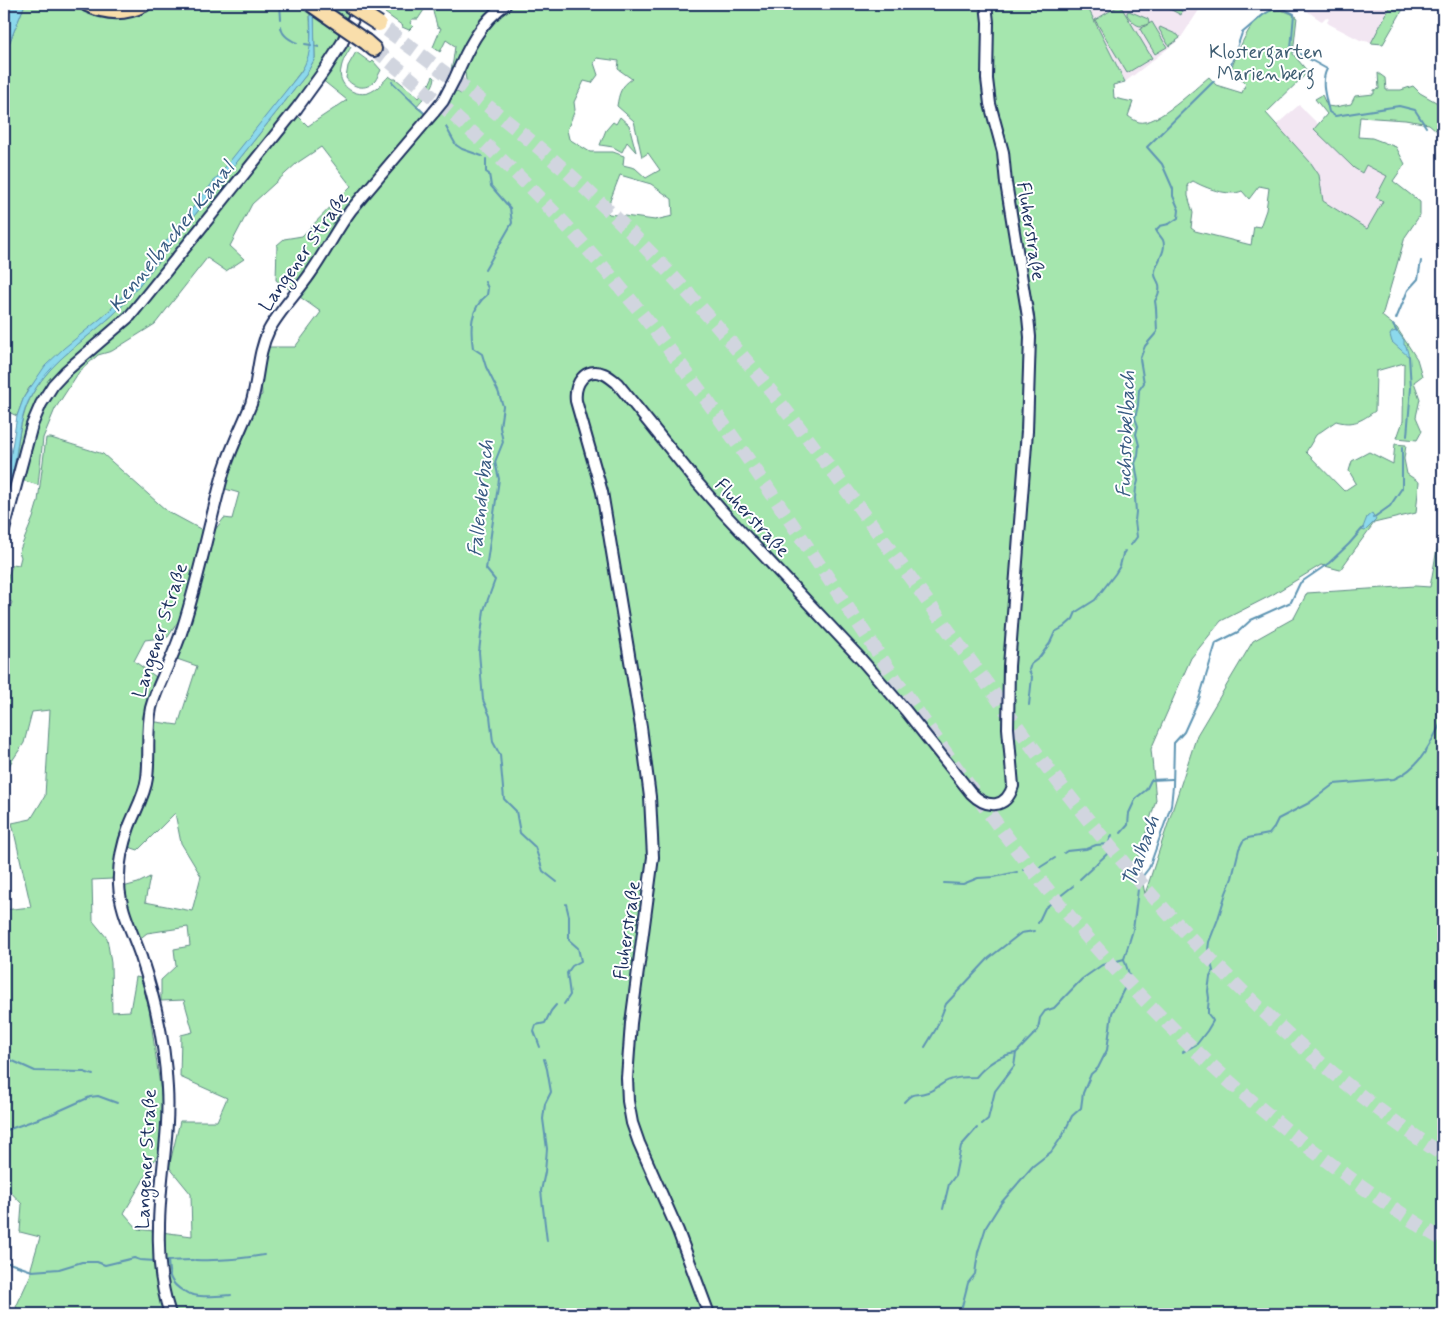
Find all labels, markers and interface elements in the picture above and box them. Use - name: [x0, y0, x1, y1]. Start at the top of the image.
- park label: Klostergarten Marienberg: [1209, 40, 1323, 90]
- water label: Kennelbacher Kanal: [103, 155, 242, 318]
- street label: Fluherstraße: [1010, 180, 1051, 282]
- street label: Langener Straße: [254, 187, 356, 318]
- water label: Fuchstobelbach: [1111, 370, 1142, 498]
- water label: Fallenderbach: [462, 438, 501, 558]
- street label: Fluherstraße: [709, 473, 795, 563]
- street label: Langener Straße: [127, 560, 196, 702]
- water label: Thalbach: [1116, 812, 1167, 891]
- street label: Fluherstraße: [608, 879, 647, 981]
- street label: Langener Straße: [130, 1088, 165, 1230]

